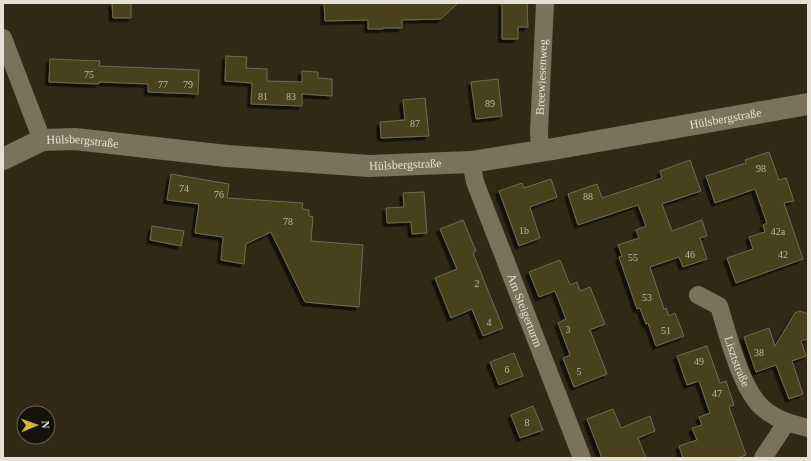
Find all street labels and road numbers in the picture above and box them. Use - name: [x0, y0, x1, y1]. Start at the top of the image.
- street label: Breewiesenweg: [533, 39, 550, 115]
- street label: Hülsbergstraße: [689, 105, 762, 132]
- street label: Hülsbergstraße: [46, 132, 119, 151]
- street label: Hülsbergstraße: [369, 156, 442, 173]
- street label: Am Steigerturm: [504, 272, 546, 350]
- street label: Lisztstraße: [721, 334, 753, 389]

